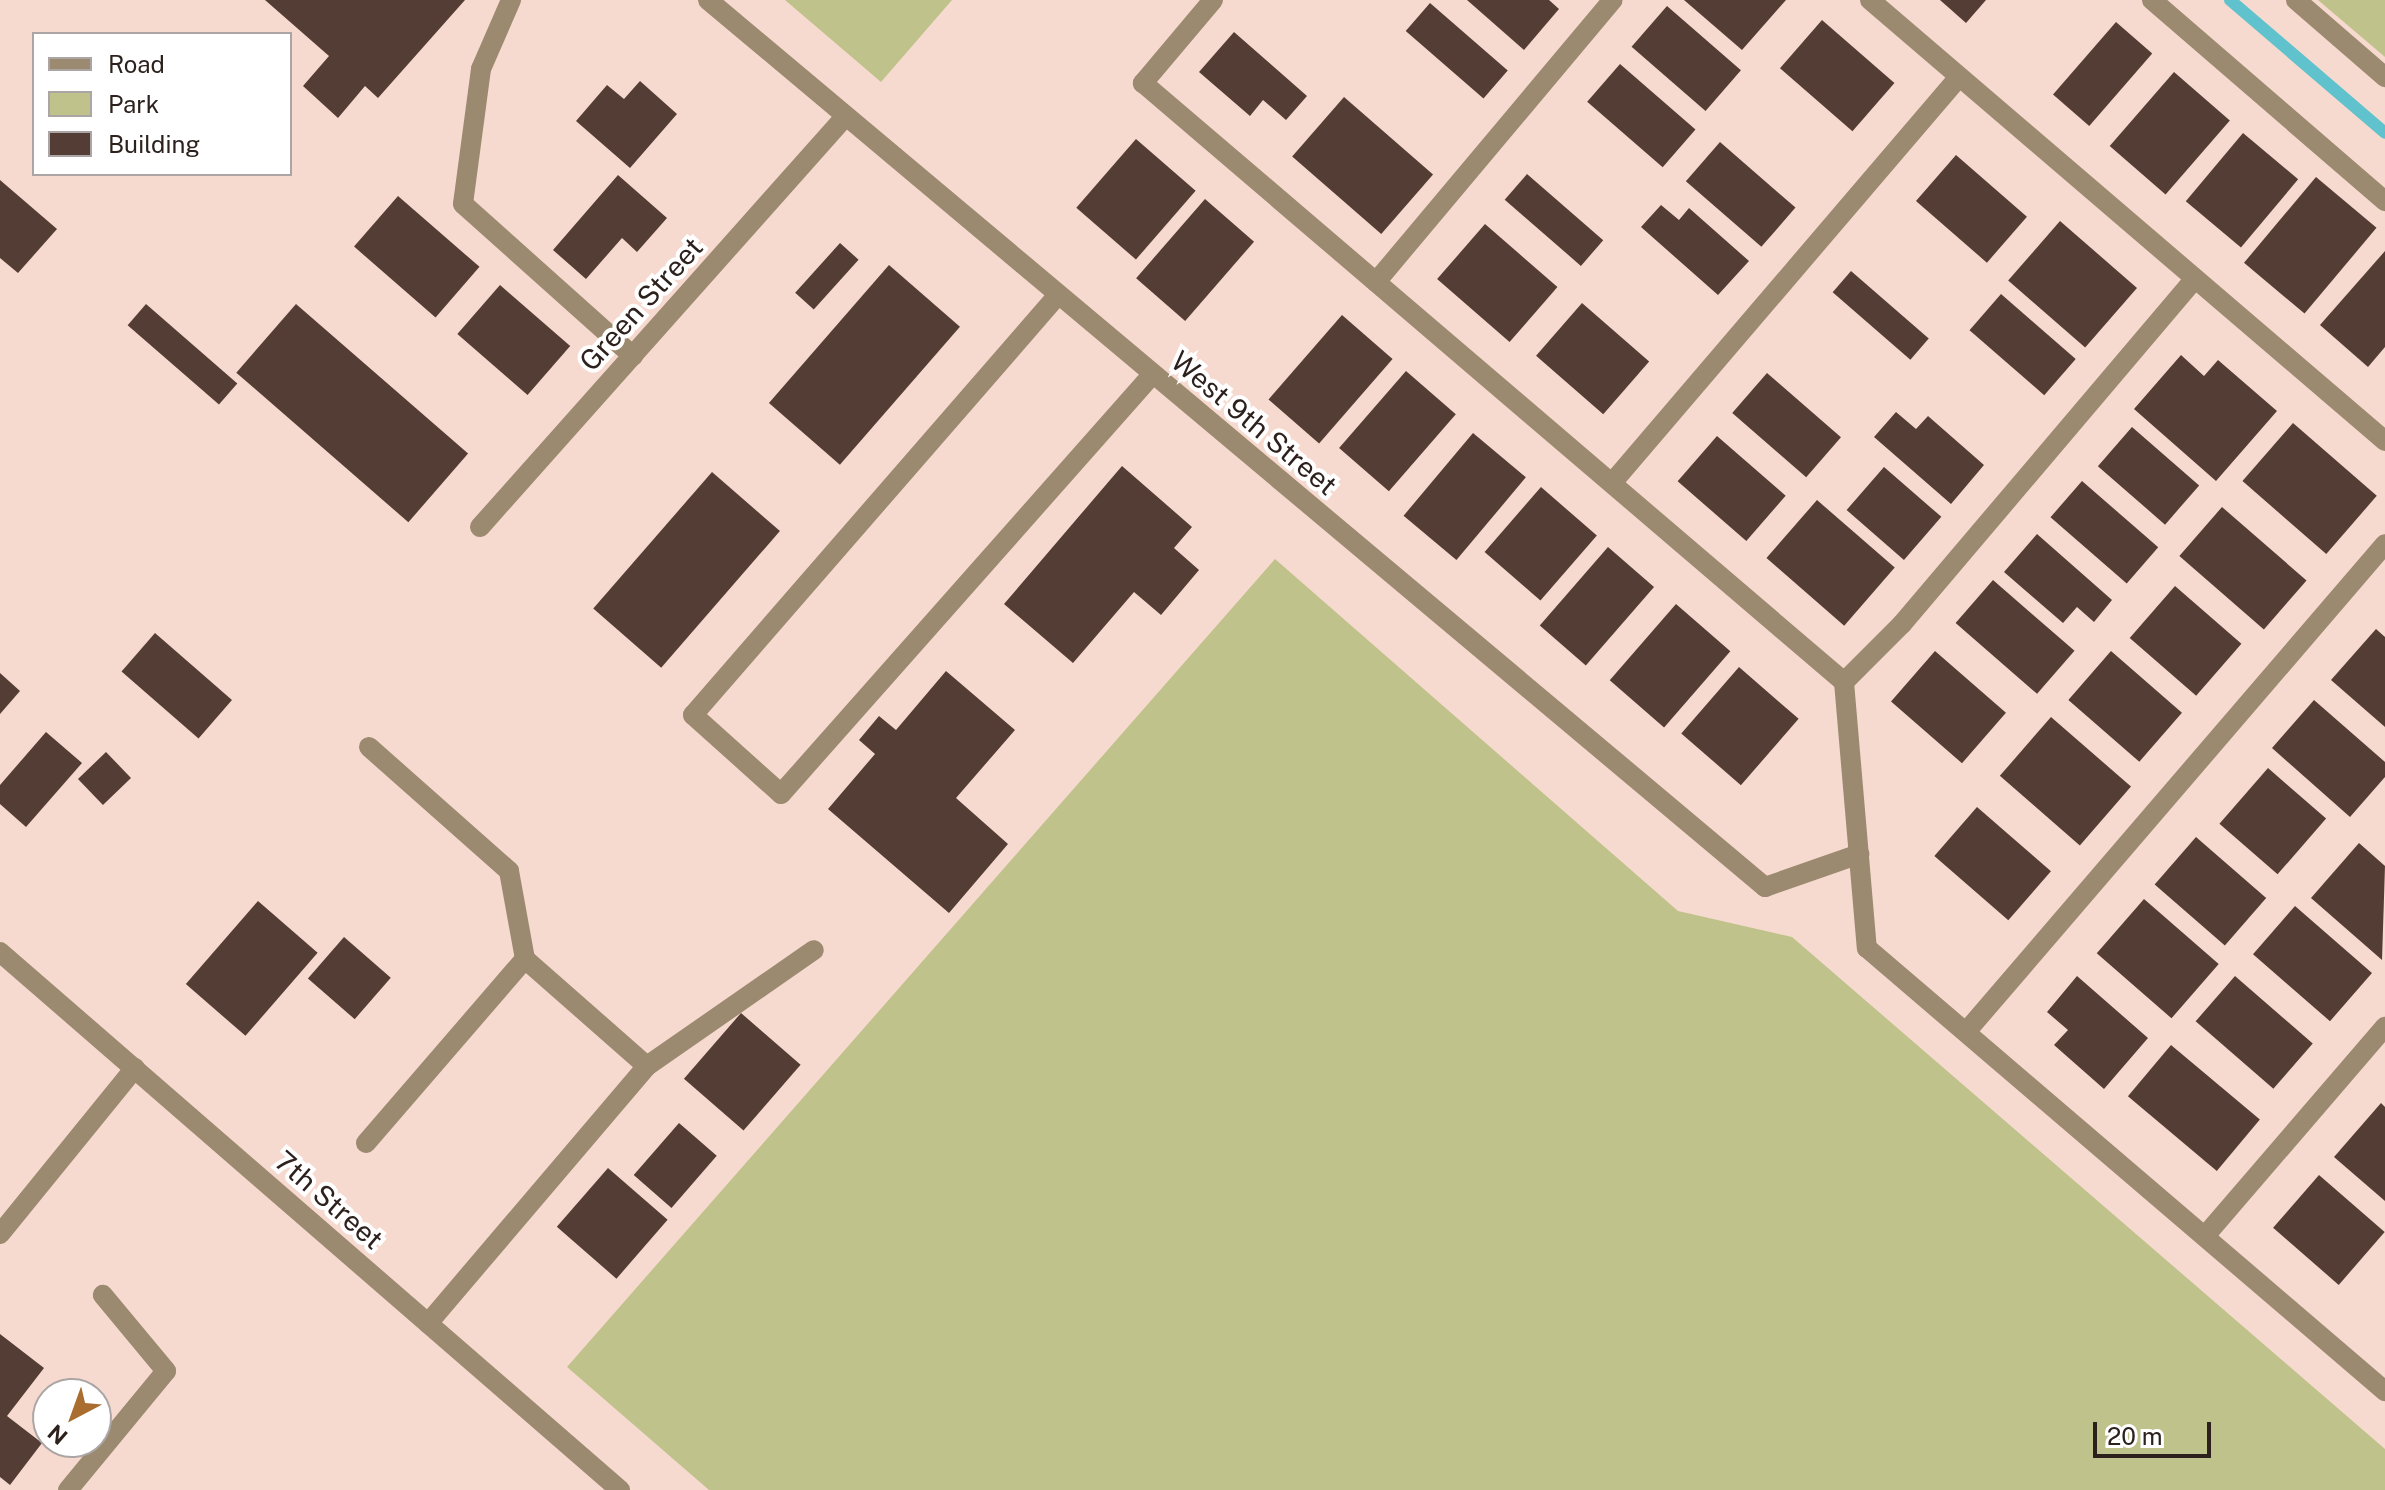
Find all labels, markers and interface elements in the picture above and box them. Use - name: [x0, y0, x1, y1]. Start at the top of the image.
- legend: [32, 32, 292, 176]
- text: Road: [108, 50, 165, 78]
- text: Park: [108, 90, 159, 118]
- text: Building: [108, 130, 200, 158]
- street label: Green Street: [572, 230, 710, 378]
- street label: West 9th Street: [1164, 344, 1344, 502]
- street label: 7th Street: [268, 1144, 390, 1256]
- north arrow: [32, 1378, 112, 1458]
- scale bar: [2097, 1406, 2215, 1456]
- text: N: [43, 1419, 73, 1450]
- text: 20 m: [2107, 1422, 2163, 1450]

